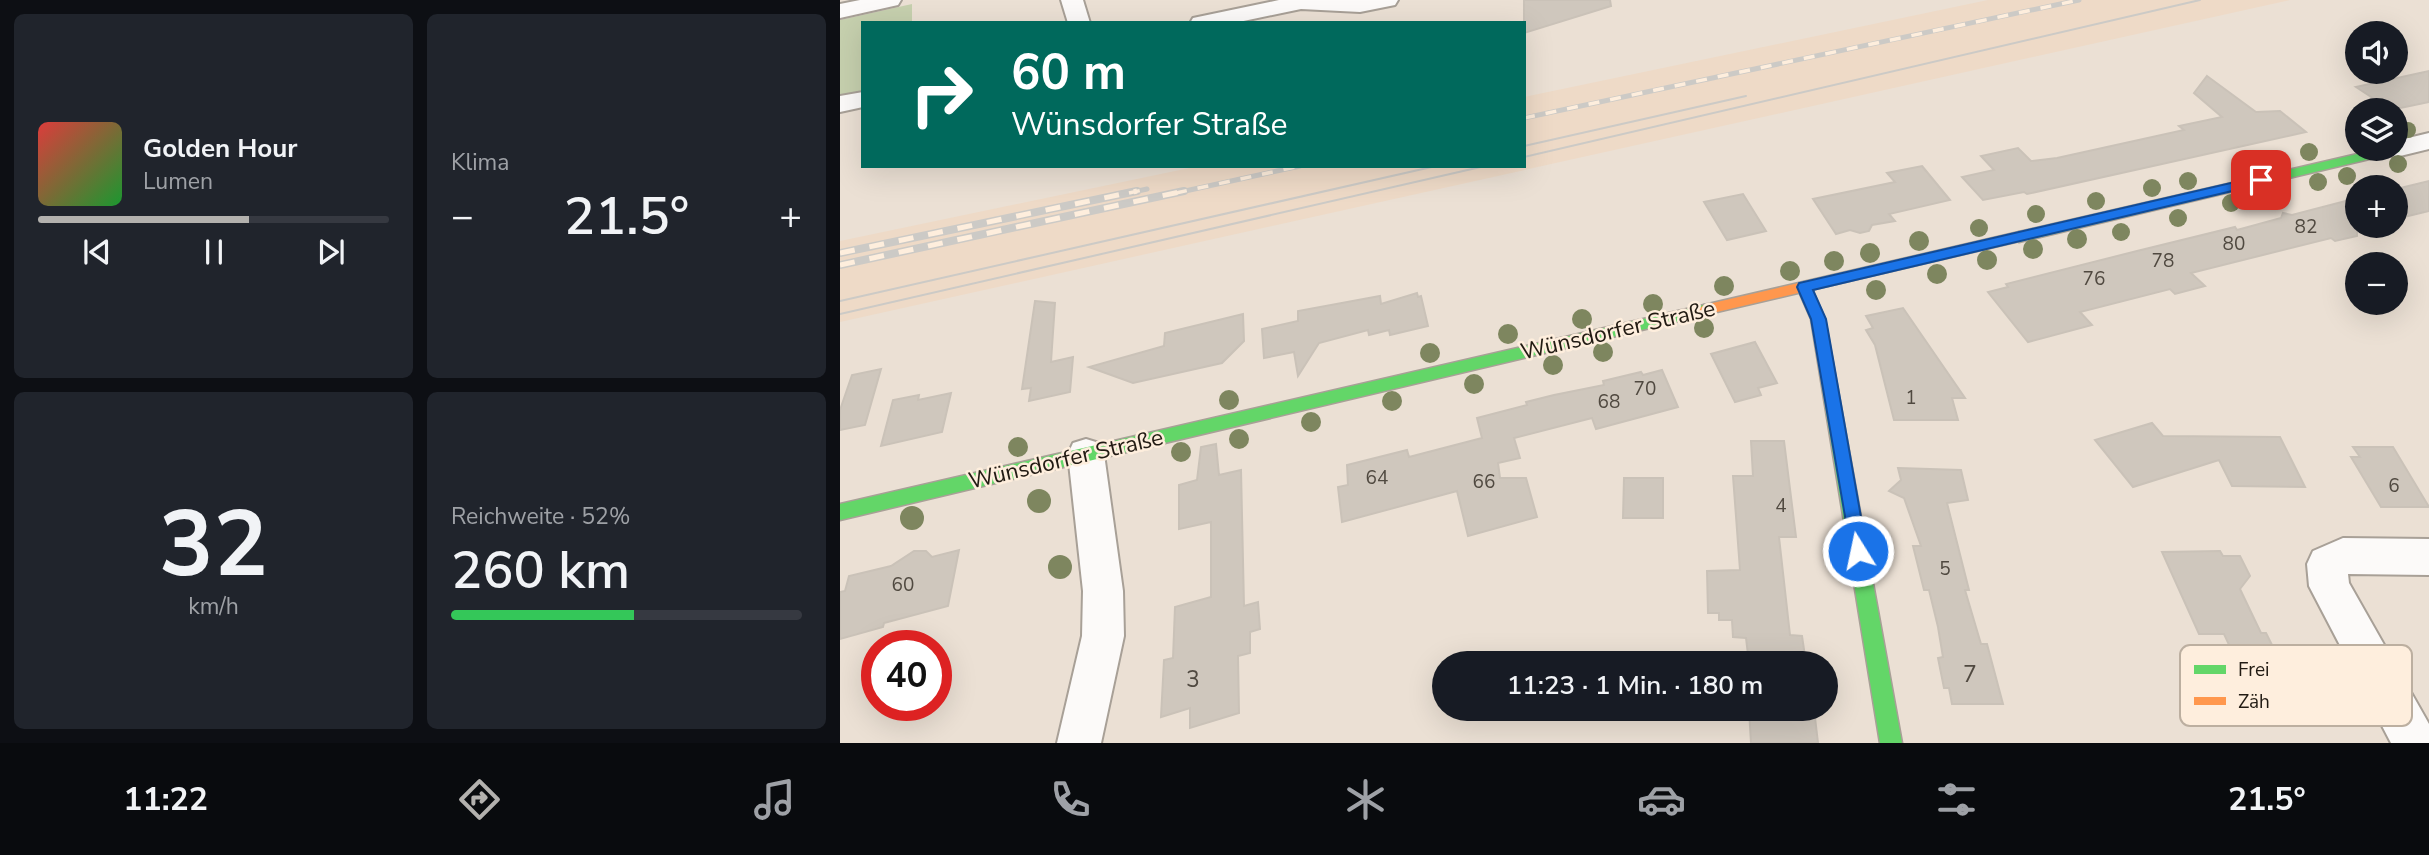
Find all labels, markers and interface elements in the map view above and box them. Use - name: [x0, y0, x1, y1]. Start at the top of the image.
- map controls: [2345, 21, 2408, 315]
- button: sound: [2345, 21, 2408, 84]
- text: 60 m: [1011, 39, 1126, 106]
- icon: right: [896, 49, 987, 140]
- button: layers: [2345, 98, 2408, 161]
- text: Wünsdorfer Straße: [1011, 103, 1288, 146]
- text: Golden Hour: [143, 131, 298, 166]
- text: Klima: [451, 147, 509, 178]
- pin: [2231, 150, 2291, 210]
- icon: arrive: [2242, 161, 2280, 199]
- text: Lumen: [143, 166, 213, 197]
- button: +: [2345, 175, 2408, 238]
- text: 21.5°: [564, 181, 689, 252]
- text: −: [451, 191, 474, 242]
- text: +: [779, 191, 802, 242]
- house number: 82: [2295, 214, 2317, 240]
- house number: 80: [2223, 231, 2245, 257]
- icon: previous: [78, 233, 116, 271]
- icon: pause: [195, 233, 233, 271]
- icon: next: [312, 233, 350, 271]
- house number: 78: [2152, 248, 2174, 274]
- button: −: [2345, 252, 2408, 315]
- house number: 76: [2083, 266, 2105, 292]
- street label: Wünsdorfer Straße: [1518, 293, 1718, 367]
- house number: 70: [1634, 376, 1656, 402]
- house number: 1: [1905, 385, 1917, 411]
- house number: 68: [1598, 389, 1620, 415]
- street label: Wünsdorfer Straße: [966, 422, 1166, 496]
- house number: 64: [1366, 465, 1388, 491]
- house number: 66: [1473, 469, 1495, 495]
- house number: 6: [2388, 473, 2400, 499]
- text: 32: [159, 483, 268, 607]
- house number: 4: [1775, 493, 1787, 519]
- text: Reichweite · 52%: [451, 501, 630, 532]
- position arrow: [1821, 514, 1895, 588]
- text: 260 km: [451, 535, 630, 606]
- house number: 5: [1939, 556, 1951, 582]
- house number: 60: [892, 572, 914, 598]
- text: km/h: [188, 591, 239, 622]
- speed limit sign: 40: [861, 630, 952, 721]
- legend: [2180, 645, 2412, 726]
- text: Frei: [2238, 657, 2269, 683]
- house number: 7: [1963, 659, 1977, 690]
- house number: 3: [1186, 664, 1200, 695]
- text: 11:23 · 1 Min. · 180 m: [1507, 668, 1763, 703]
- text: Zäh: [2238, 689, 2270, 715]
- icon: directions: [455, 775, 504, 824]
- icon: music: [750, 775, 799, 824]
- icon: phone: [1046, 775, 1095, 824]
- icon: climate: [1341, 775, 1390, 824]
- icon: car: [1637, 775, 1686, 824]
- icon: filters: [1932, 775, 1981, 824]
- text: 11:22: [123, 778, 208, 821]
- text: 21.5°: [2228, 778, 2306, 821]

